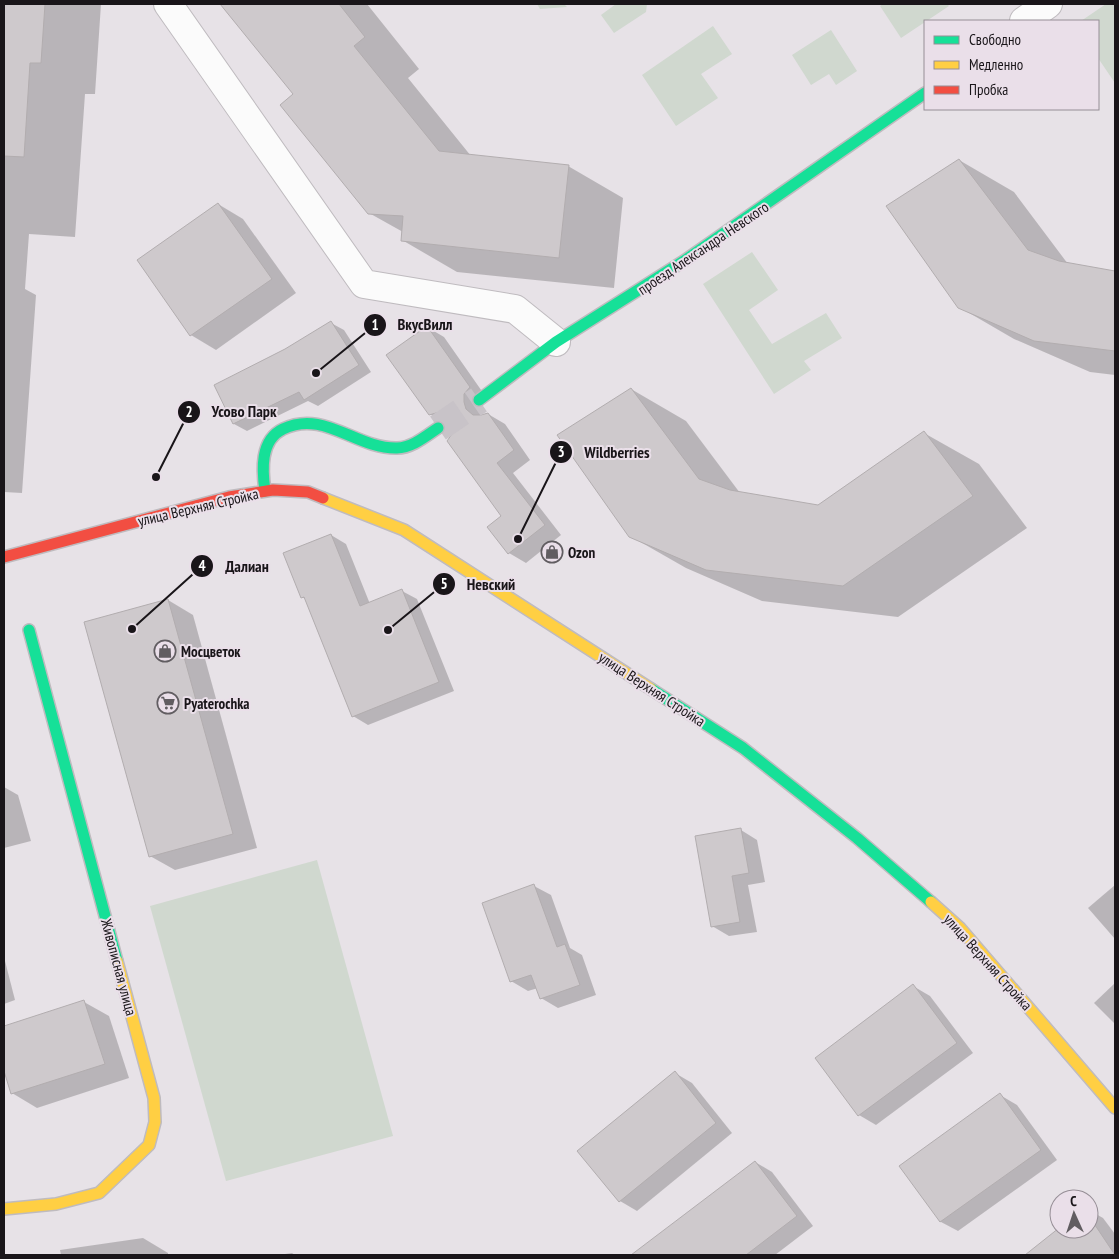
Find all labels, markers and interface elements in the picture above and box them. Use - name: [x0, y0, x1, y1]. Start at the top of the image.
- legend: [924, 20, 1099, 110]
- text: Свободно: [969, 30, 1021, 49]
- text: Медленно: [969, 55, 1023, 74]
- text: Пробка: [969, 80, 1008, 99]
- street label: проезд Александра Невского: [634, 197, 772, 299]
- callout: ВкусВилл: [362, 309, 462, 340]
- text: ВкусВилл: [397, 314, 453, 334]
- text: 1: [371, 315, 379, 334]
- callout: Усово Парк: [177, 396, 287, 427]
- text: Усово Парк: [211, 401, 277, 421]
- text: 2: [185, 402, 193, 421]
- callout: Wildberries: [549, 437, 659, 468]
- text: 3: [557, 442, 565, 461]
- text: Wildberries: [583, 442, 650, 462]
- street label: улица Верхняя Стройка: [136, 484, 260, 530]
- shop icon: Ozon: [540, 540, 564, 564]
- place label: Ozon: [568, 543, 595, 562]
- callout: Далиан: [190, 551, 279, 582]
- text: 4: [198, 556, 206, 575]
- text: Далиан: [225, 556, 269, 576]
- callout: Невский: [432, 569, 525, 600]
- text: 5: [440, 574, 448, 593]
- text: Невский: [467, 574, 515, 594]
- shop icon: Мосцветок: [153, 639, 177, 663]
- place label: Мосцветок: [181, 642, 241, 661]
- street label: улица Верхняя Стройка: [595, 647, 709, 731]
- supermarket icon: Pyaterochka: [156, 691, 180, 715]
- place label: Pyaterochka: [184, 694, 250, 713]
- street label: улица Верхняя Стройка: [940, 910, 1036, 1014]
- street label: Живописная улица: [97, 916, 141, 1018]
- north arrow: [1049, 1189, 1099, 1239]
- text: С: [1070, 1192, 1078, 1210]

